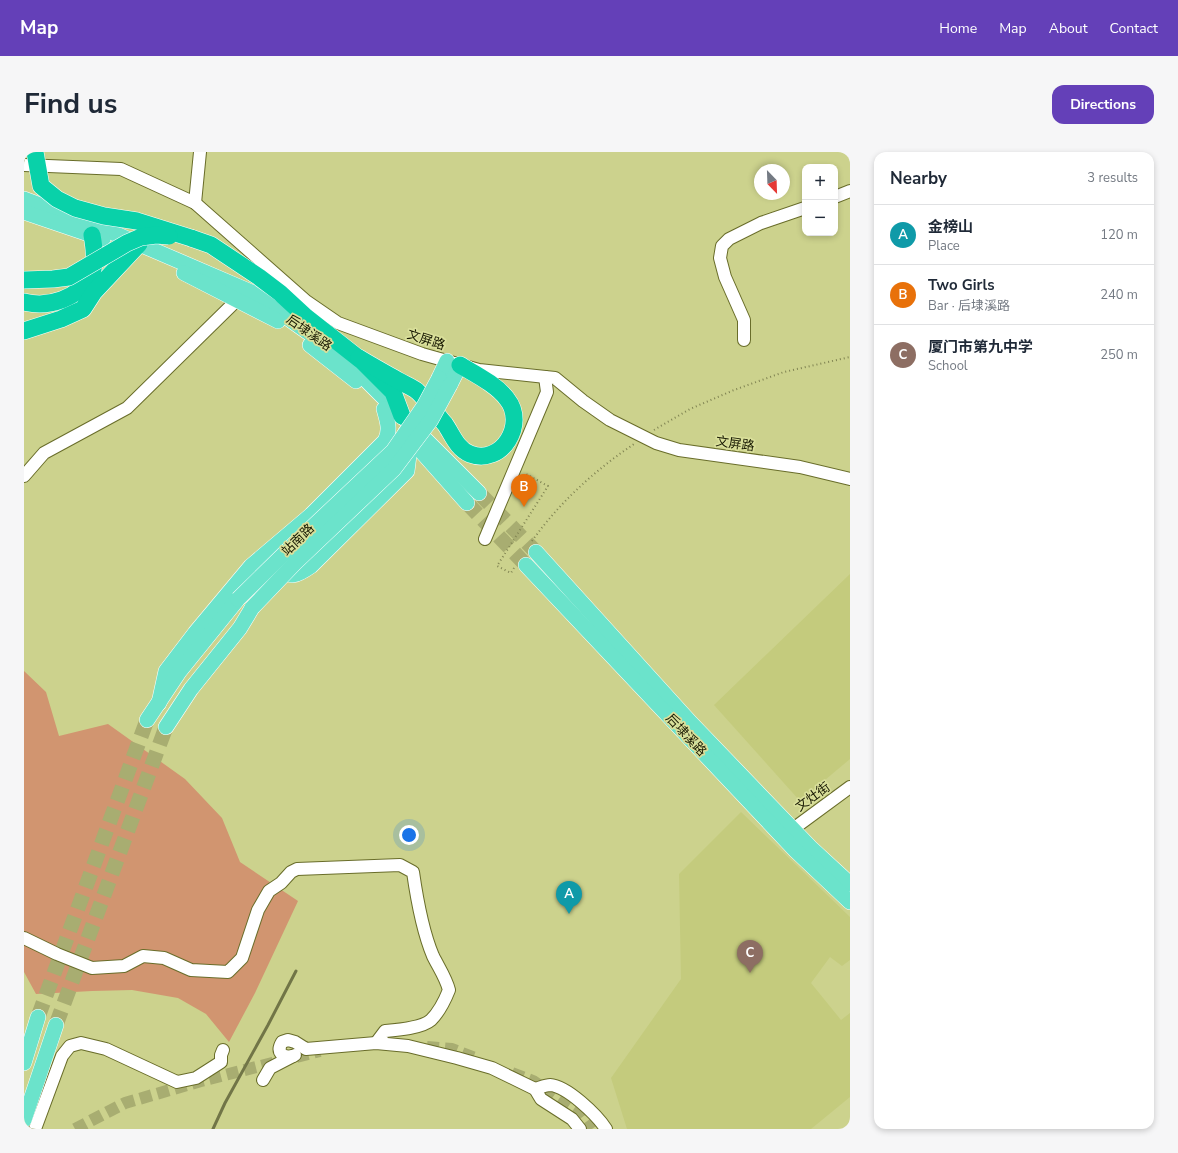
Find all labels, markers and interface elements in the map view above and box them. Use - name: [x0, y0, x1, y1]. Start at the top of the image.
- text: Map: [20, 15, 58, 41]
- text: Home: [939, 19, 977, 38]
- text: Map: [999, 19, 1027, 38]
- text: About: [1049, 19, 1088, 38]
- text: Contact: [1110, 19, 1158, 38]
- text: Find us: [24, 85, 118, 123]
- button: Directions: [1052, 85, 1154, 124]
- north arrow: [754, 164, 790, 200]
- map controls: [802, 164, 838, 236]
- button: +: [802, 164, 838, 200]
- text: Nearby: [890, 167, 947, 190]
- text: 3 results: [1087, 169, 1138, 187]
- button: −: [802, 200, 838, 236]
- text: 金榜山: [928, 217, 973, 237]
- text: A: [898, 226, 908, 244]
- text: 120 m: [1100, 226, 1138, 244]
- text: Place: [928, 237, 960, 255]
- text: Two Girls: [928, 275, 994, 295]
- text: B: [899, 286, 907, 304]
- text: 240 m: [1100, 286, 1138, 304]
- text: Bar · 后埭溪路: [928, 297, 1010, 315]
- street label: 后埭溪路: [283, 311, 335, 355]
- street label: 文屏路: [405, 325, 447, 355]
- text: 厦门市第九中学: [928, 337, 1033, 357]
- text: C: [899, 346, 907, 364]
- text: 250 m: [1100, 346, 1138, 364]
- text: School: [928, 357, 968, 375]
- street label: 文屏路: [714, 432, 756, 456]
- pin: B: [511, 474, 537, 507]
- street label: 站南路: [278, 520, 318, 560]
- street label: 后埭溪路: [662, 710, 710, 760]
- street label: 文灶街: [792, 778, 834, 816]
- your location: [399, 825, 419, 845]
- pin: A: [556, 881, 582, 914]
- pin: C: [737, 940, 763, 973]

